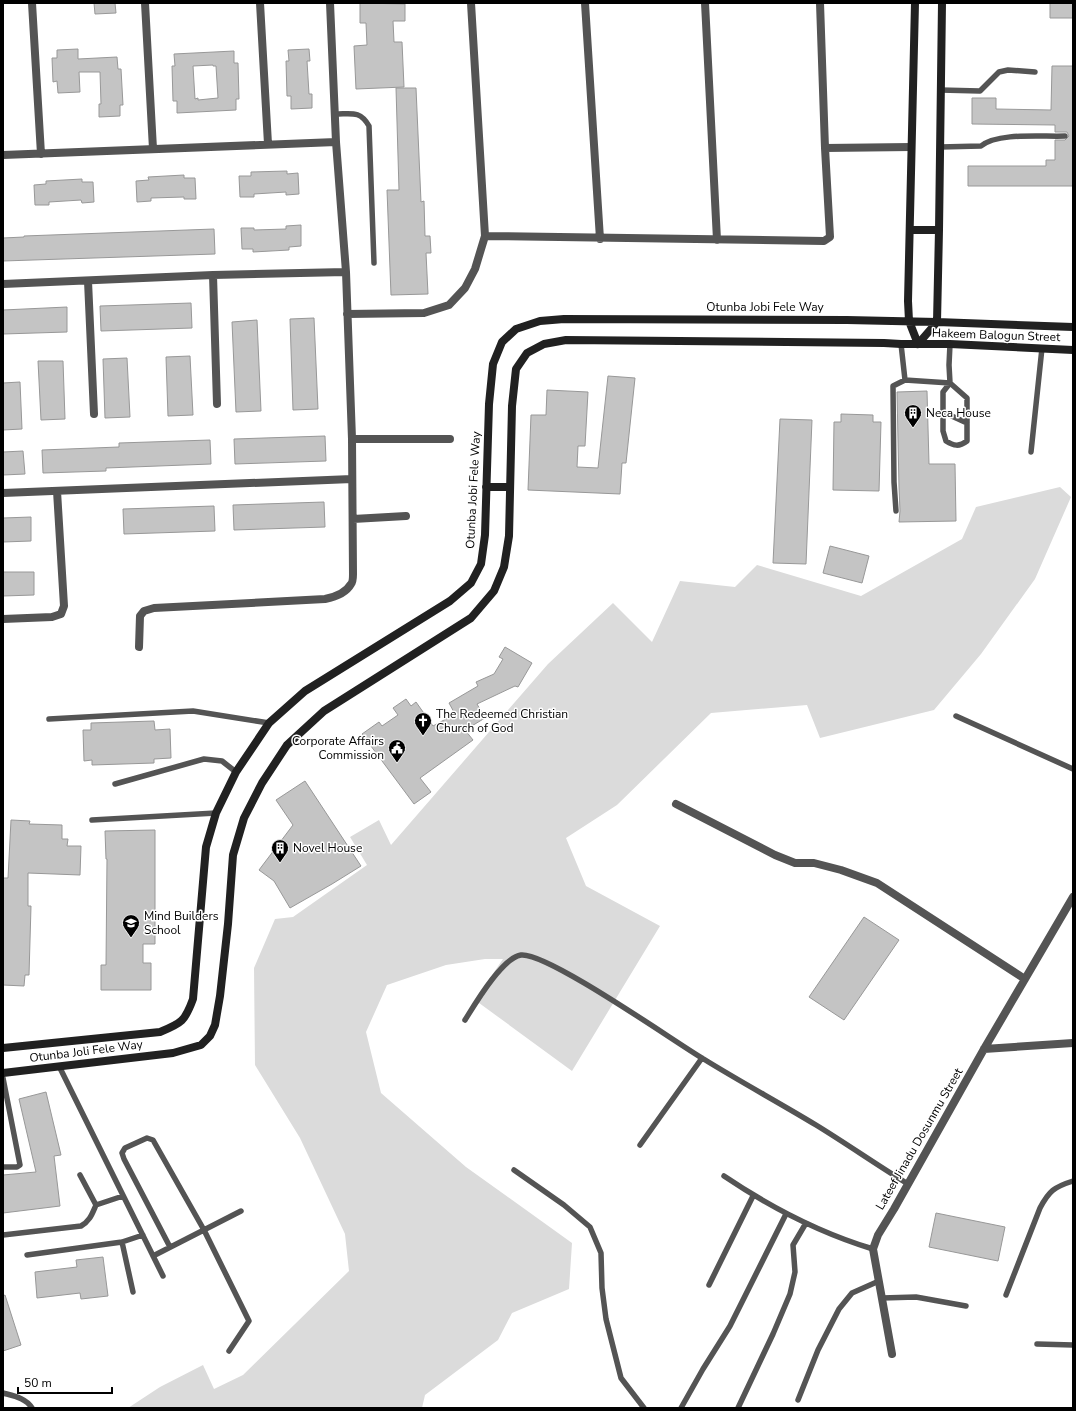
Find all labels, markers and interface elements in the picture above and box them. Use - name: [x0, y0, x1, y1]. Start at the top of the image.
- street label: Otunba Jobi Fele Way: [706, 299, 825, 315]
- street label: Hakeem Balogun Street: [932, 325, 1061, 345]
- building icon: Neca House: [903, 403, 923, 428]
- place label: Neca House: [926, 405, 991, 421]
- street label: Otunba Jobi Fele Way: [462, 430, 484, 549]
- place label: The Redeemed Christian Church of God: [436, 706, 568, 736]
- church icon: The Redeemed Christian Church of God: [413, 711, 433, 736]
- place label: Corporate Affairs Commission: [292, 733, 384, 763]
- public building icon: Corporate Affairs Commission: [387, 738, 407, 763]
- building icon: Novel House: [270, 838, 290, 863]
- place label: Novel House: [293, 840, 362, 856]
- place label: Mind Builders School: [144, 908, 219, 938]
- school or university icon: Mind Builders School: [121, 913, 141, 938]
- street label: Otunba Joli Fele Way: [28, 1036, 144, 1066]
- street label: Lateef Jinadu Dosunmu Street: [872, 1064, 967, 1213]
- scale bar: [18, 1369, 112, 1395]
- text: 50 m: [24, 1375, 52, 1391]

